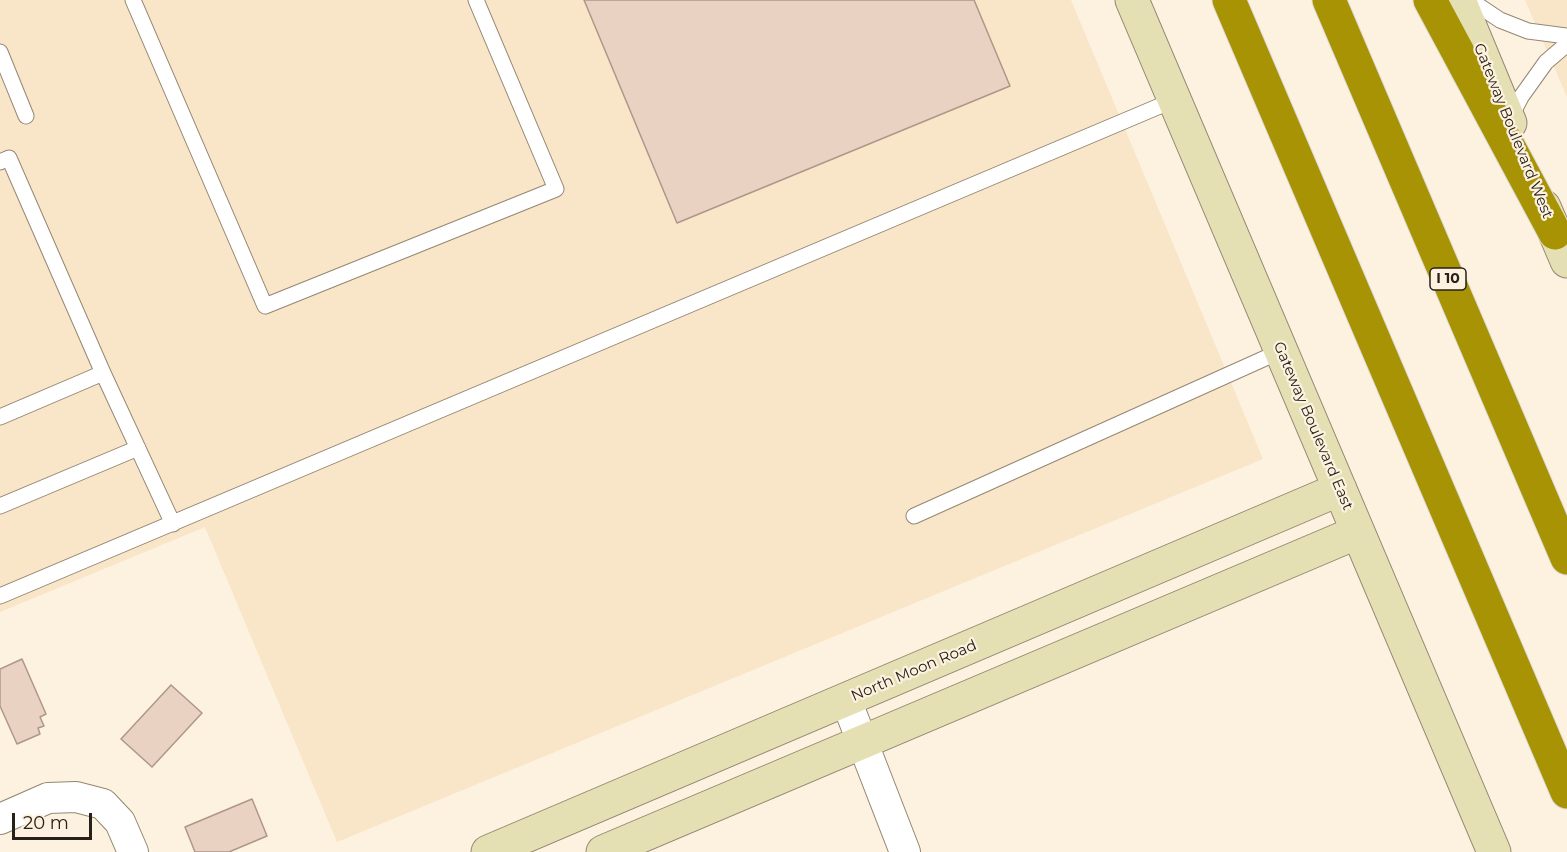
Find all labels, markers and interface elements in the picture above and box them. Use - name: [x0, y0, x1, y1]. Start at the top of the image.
- street label: Gateway Boulevard West: [1470, 41, 1556, 221]
- road number: I 10: [1430, 268, 1466, 290]
- street label: Gateway Boulevard East: [1269, 339, 1357, 513]
- street label: North Moon Road: [849, 636, 979, 706]
- scale bar: [15, 801, 94, 839]
- text: 20 m: [23, 812, 69, 834]

